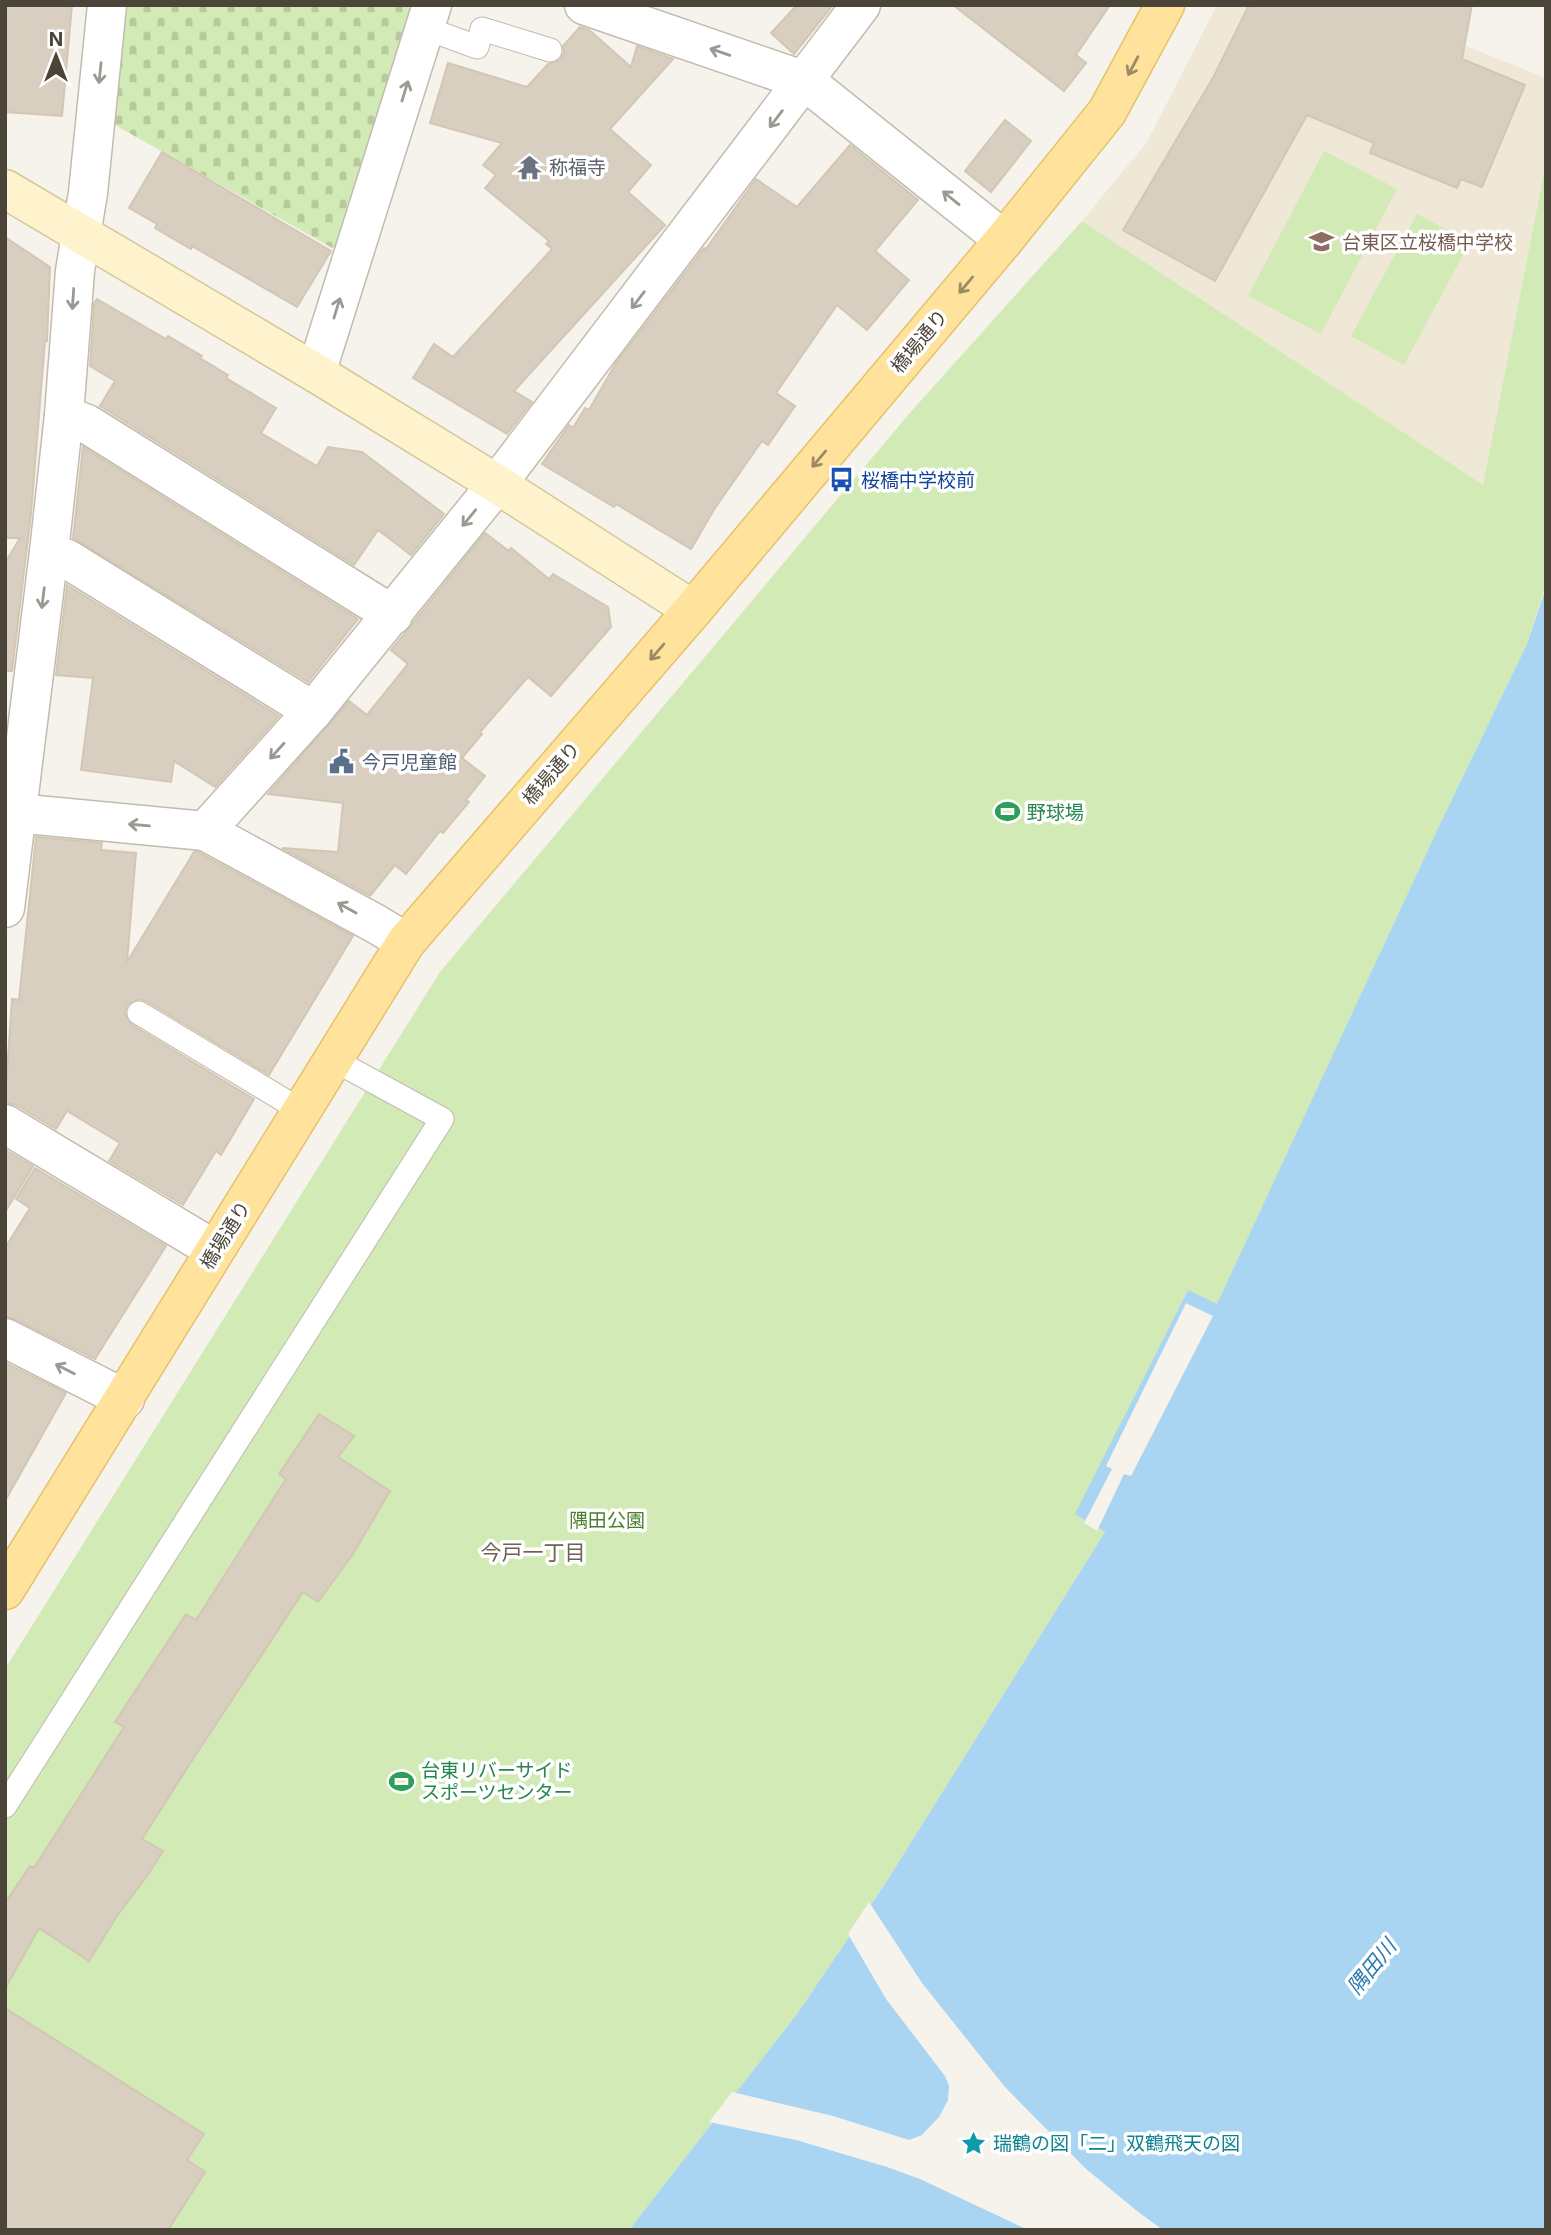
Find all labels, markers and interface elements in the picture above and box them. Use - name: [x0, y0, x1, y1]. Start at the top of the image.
- north arrow: [21, 21, 91, 91]
- text: N: [49, 28, 63, 51]
- one-way arrow: [710, 45, 732, 57]
- one-way arrow: [1125, 55, 1139, 75]
- one-way arrow: [94, 61, 107, 84]
- one-way arrow: [400, 81, 413, 103]
- one-way arrow: [769, 109, 783, 128]
- temple icon: 称福寺: [515, 153, 543, 181]
- place label: 称福寺: [549, 156, 606, 179]
- one-way arrow: [942, 190, 960, 205]
- school or university icon: 台東区立桜橋中学校: [1308, 228, 1336, 256]
- place label: 台東区立桜橋中学校: [1342, 231, 1513, 254]
- one-way arrow: [958, 276, 974, 294]
- one-way arrow: [66, 287, 79, 310]
- one-way arrow: [631, 290, 646, 309]
- one-way arrow: [332, 298, 345, 320]
- street label: 橋場通り: [886, 305, 953, 378]
- one-way arrow: [812, 450, 827, 468]
- bus stop icon: 桜橋中学校前: [827, 466, 855, 494]
- place label: 桜橋中学校前: [861, 469, 975, 492]
- one-way arrow: [461, 509, 477, 527]
- one-way arrow: [36, 586, 49, 609]
- one-way arrow: [649, 642, 665, 660]
- street label: 橋場通り: [518, 737, 585, 810]
- one-way arrow: [270, 741, 286, 759]
- public building icon: 今戸児童館: [328, 748, 356, 776]
- place label: 今戸児童館: [362, 751, 457, 774]
- sports icon: 野球場: [993, 798, 1021, 826]
- place label: 野球場: [1027, 801, 1084, 824]
- one-way arrow: [128, 818, 151, 831]
- one-way arrow: [337, 901, 357, 915]
- street label: 橋場通り: [196, 1197, 255, 1274]
- one-way arrow: [55, 1361, 76, 1375]
- park label: 隅田公園: [569, 1509, 645, 1532]
- district label: 今戸一丁目: [481, 1540, 586, 1565]
- place label: 台東リバーサイド スポーツセンター: [421, 1759, 573, 1804]
- sports icon: 台東リバーサイド スポーツセンター: [387, 1767, 415, 1795]
- water label: 隅田川: [1342, 1933, 1402, 1999]
- place icon: 瑞鶴の図「二」双鶴飛天の図: [959, 2129, 987, 2157]
- place label: 瑞鶴の図「二」双鶴飛天の図: [993, 2132, 1240, 2155]

